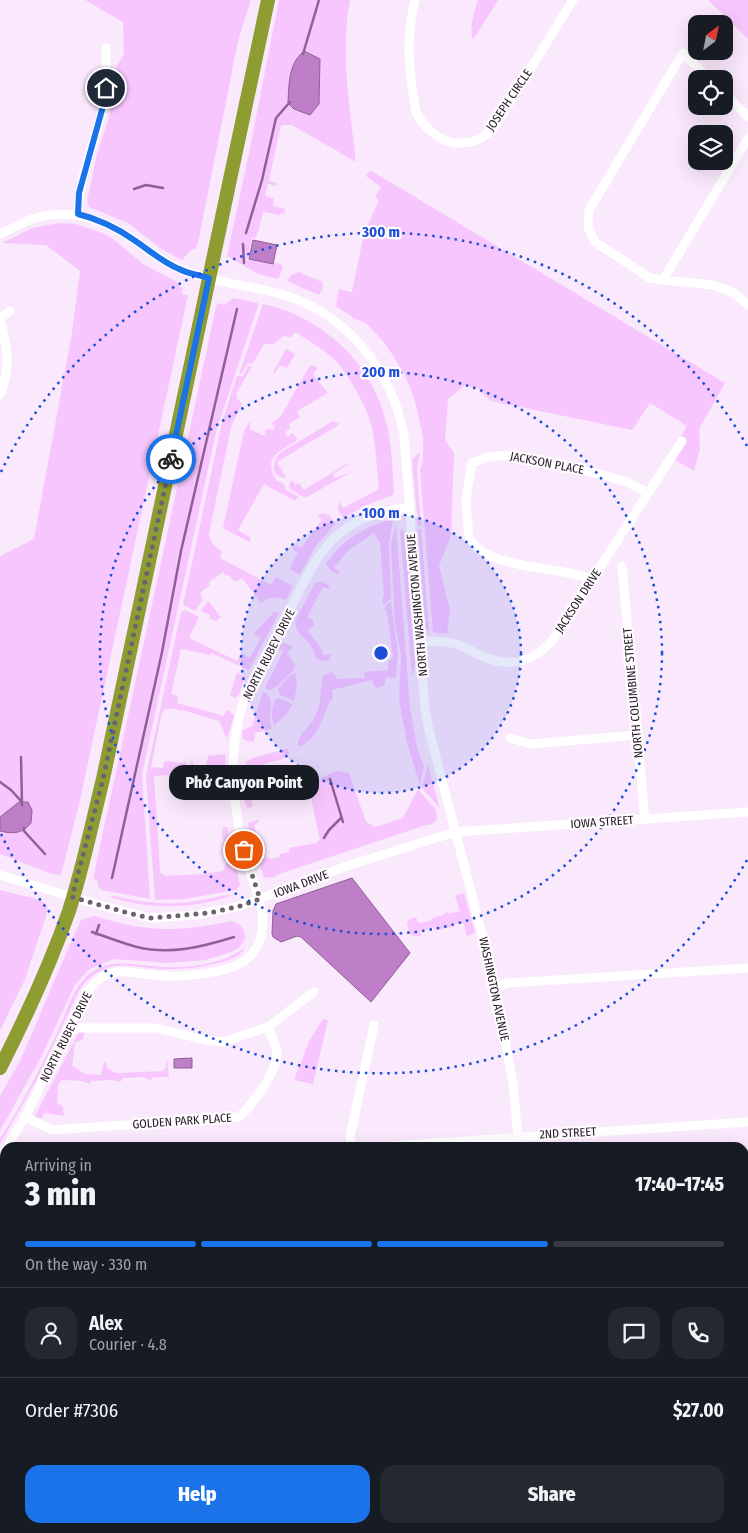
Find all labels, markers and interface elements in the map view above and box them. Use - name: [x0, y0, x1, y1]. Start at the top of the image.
- north arrow: [688, 15, 732, 60]
- map controls: [688, 15, 733, 170]
- street label: JOSEPH CIRCLE: [483, 66, 535, 134]
- pin: [85, 67, 127, 109]
- button: locate: [688, 70, 733, 115]
- icon: home: [92, 74, 120, 102]
- button: layers: [688, 125, 733, 170]
- text: 300 m: [361, 223, 400, 241]
- text: 200 m: [361, 363, 400, 381]
- courier: [146, 434, 196, 484]
- icon: bike: [157, 445, 185, 473]
- street label: JACKSON PLACE: [509, 449, 585, 477]
- text: 100 m: [362, 504, 400, 522]
- street label: NORTH WASHINGTON AVENUE: [404, 533, 430, 677]
- street label: JACKSON DRIVE: [552, 566, 604, 636]
- street label: NORTH RUBEY DRIVE: [240, 606, 298, 702]
- street label: NORTH COLUMBINE STREET: [620, 627, 646, 759]
- centre of rings: [372, 644, 390, 662]
- callout: Phở Canyon Point: [169, 765, 319, 800]
- text: Phở Canyon Point: [186, 773, 302, 792]
- street label: IOWA STREET: [570, 813, 635, 831]
- pin: [223, 829, 265, 871]
- icon: bag: [230, 836, 258, 864]
- street label: IOWA DRIVE: [272, 867, 331, 901]
- street label: WASHINGTON AVENUE: [476, 936, 512, 1043]
- street label: NORTH RUBEY DRIVE: [37, 989, 95, 1085]
- street label: GOLDEN PARK PLACE: [132, 1111, 232, 1131]
- street label: 2ND STREET: [539, 1124, 597, 1141]
- text: Arriving in: [25, 1156, 92, 1175]
- text: 17:40–17:45: [635, 1173, 724, 1196]
- text: 3 min: [25, 1175, 96, 1213]
- text: On the way · 330 m: [25, 1255, 147, 1274]
- button: person: [25, 1307, 77, 1359]
- button: chat: [608, 1307, 660, 1359]
- button: phone: [672, 1307, 724, 1359]
- text: Alex: [89, 1312, 123, 1335]
- text: Courier · 4.8: [89, 1335, 167, 1354]
- text: Order #7306: [25, 1399, 118, 1422]
- text: $27.00: [673, 1399, 724, 1422]
- button: Help: [25, 1465, 370, 1523]
- button: Share: [380, 1465, 724, 1523]

